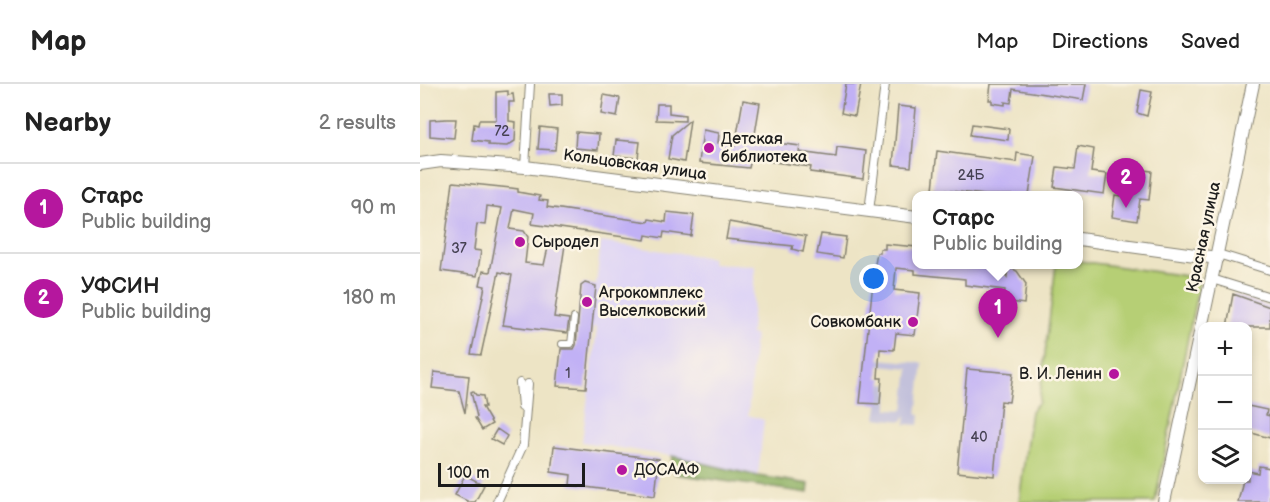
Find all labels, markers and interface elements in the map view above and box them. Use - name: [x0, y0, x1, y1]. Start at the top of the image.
- text: Map: [30, 25, 86, 58]
- text: Map: [976, 29, 1019, 54]
- text: Directions: [1052, 29, 1148, 54]
- text: Saved: [1181, 29, 1240, 54]
- text: Nearby: [24, 108, 111, 139]
- text: 2 results: [319, 111, 396, 135]
- house number: 72: [494, 123, 510, 140]
- place label: Детская библиотека: [721, 130, 808, 167]
- marker: Детская библиотека: [702, 141, 716, 155]
- street label: Кольцовская улица: [562, 146, 708, 185]
- pin: 2: [1106, 158, 1146, 208]
- house number: 24Б: [958, 167, 984, 184]
- street label: Красная улица: [1183, 179, 1225, 294]
- text: Старс: [81, 183, 143, 210]
- popup: [912, 191, 1083, 269]
- text: 1: [39, 196, 48, 220]
- text: 90 m: [351, 196, 396, 220]
- text: Старс: [932, 205, 995, 232]
- text: Public building: [81, 210, 211, 234]
- text: Public building: [932, 232, 1063, 256]
- place label: Сыродел: [532, 233, 599, 252]
- marker: Сыродел: [513, 235, 527, 249]
- house number: 37: [451, 240, 467, 257]
- your location: [859, 264, 888, 293]
- text: УФСИН: [81, 273, 160, 300]
- place label: Агрокомплекс Выселковский: [598, 284, 706, 321]
- text: 2: [38, 286, 49, 310]
- text: 180 m: [343, 286, 396, 310]
- pin: 1: [978, 288, 1018, 338]
- marker: Агрокомплекс Выселковский: [580, 295, 594, 309]
- text: Public building: [81, 300, 211, 324]
- place label: Совкомбанк: [811, 313, 901, 332]
- marker: Совкомбанк: [906, 315, 920, 329]
- map controls: [1198, 322, 1252, 484]
- button: +: [1198, 322, 1252, 376]
- house number: 1: [565, 365, 571, 382]
- place label: В. И. Ленин: [1019, 365, 1102, 384]
- marker: В. И. Ленин: [1107, 367, 1121, 381]
- button: −: [1198, 376, 1252, 430]
- house number: 40: [971, 429, 987, 446]
- button: layers: [1198, 430, 1252, 484]
- scale bar: [438, 460, 585, 488]
- place label: ДОСААФ: [634, 461, 699, 480]
- marker: ДОСААФ: [615, 463, 629, 477]
- text: 100 m: [447, 464, 490, 483]

